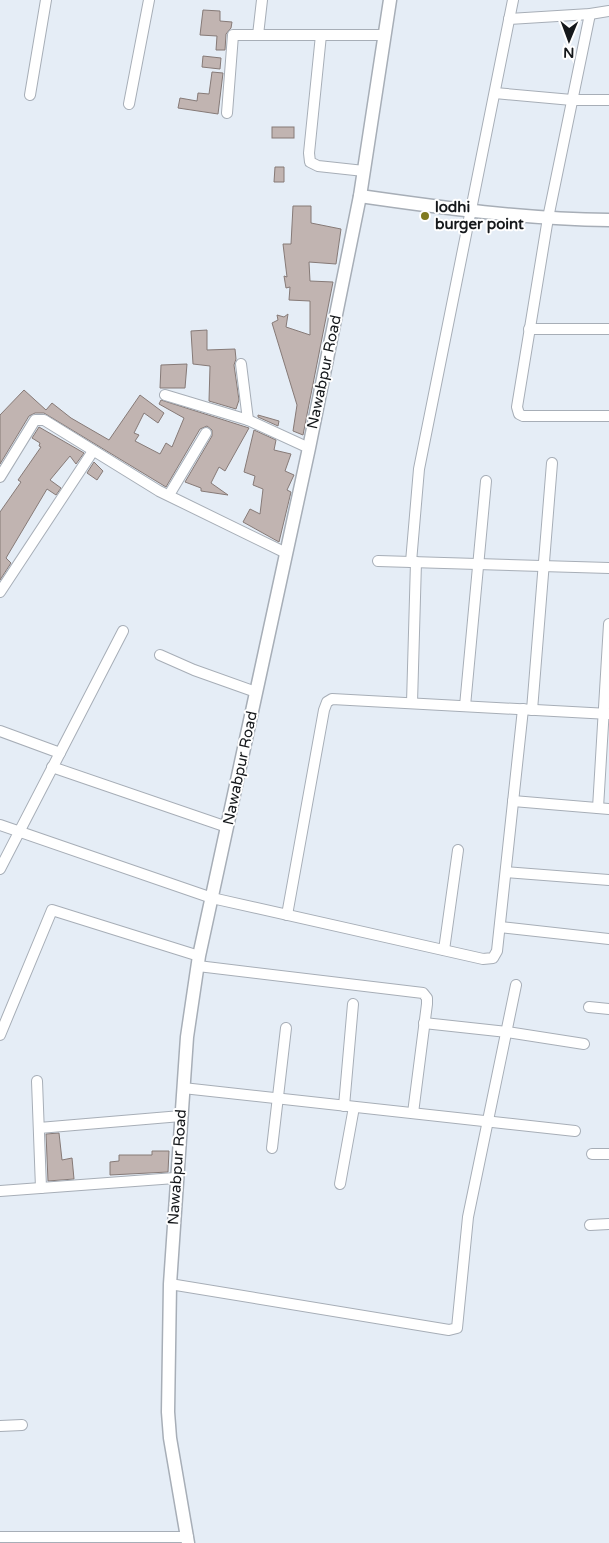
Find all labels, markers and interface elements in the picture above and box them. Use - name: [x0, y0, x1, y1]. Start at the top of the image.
- north arrow: [544, 15, 594, 65]
- text: N: [563, 44, 575, 61]
- place label: lodhi burger point: [435, 198, 524, 234]
- marker: lodhi burger point: [419, 210, 431, 222]
- street label: Nawabpur Road: [303, 313, 345, 431]
- street label: Nawabpur Road: [219, 709, 261, 827]
- street label: Nawabpur Road: [164, 1109, 190, 1225]

